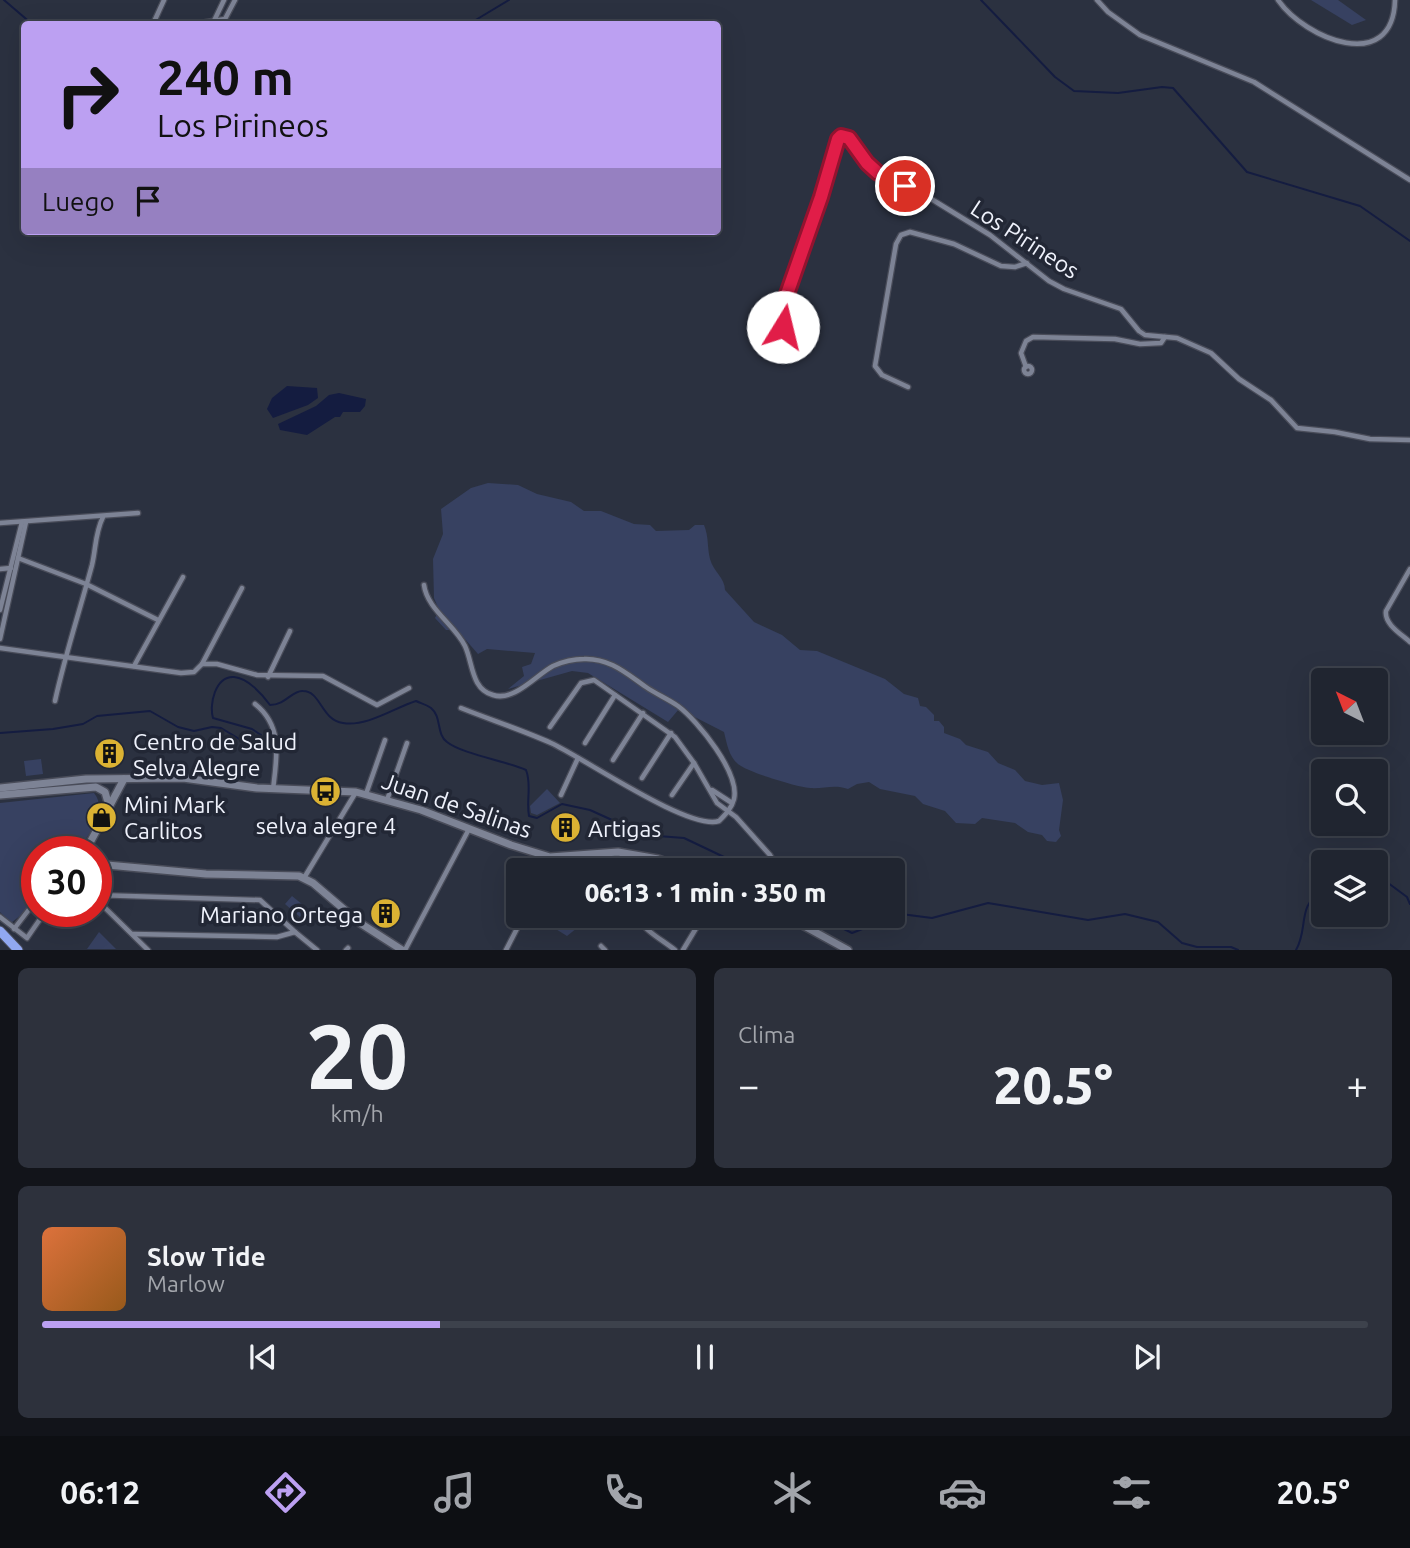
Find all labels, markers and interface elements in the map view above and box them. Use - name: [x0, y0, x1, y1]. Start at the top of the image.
- icon: right: [42, 49, 133, 140]
- text: 240 m: [157, 49, 294, 104]
- text: Los Pirineos: [157, 107, 329, 143]
- pin: [875, 156, 935, 216]
- icon: arrive: [886, 167, 924, 205]
- icon: arrive: [129, 182, 167, 220]
- text: Luego: [42, 187, 115, 216]
- street label: Los Pirineos: [966, 195, 1084, 283]
- position arrow: [746, 290, 820, 364]
- north arrow: [1311, 668, 1388, 746]
- map controls: [1311, 668, 1388, 927]
- place label: Centro de Salud Selva Alegre: [133, 729, 297, 780]
- building icon: Centro de Salud Selva Alegre: [93, 737, 127, 771]
- button: search: [1311, 759, 1388, 836]
- street label: Juan de Salinas: [379, 768, 535, 842]
- bus stop icon: selva alegre 4: [309, 774, 343, 808]
- place label: Mini Mark Carlitos: [124, 792, 226, 843]
- shop icon: Mini Mark Carlitos: [84, 800, 118, 834]
- building icon: Artigas: [548, 811, 582, 845]
- place label: selva alegre 4: [256, 813, 396, 838]
- place label: Artigas: [588, 816, 661, 841]
- speed limit sign: 30: [21, 836, 112, 927]
- button: layers: [1311, 850, 1388, 927]
- text: 06:13 · 1 min · 350 m: [585, 878, 826, 907]
- building icon: Mariano Ortega: [369, 897, 403, 931]
- place label: Mariano Ortega: [200, 902, 363, 927]
- text: 20: [306, 1004, 408, 1106]
- text: Clima: [738, 1022, 795, 1047]
- text: 20.5°: [993, 1056, 1113, 1114]
- text: −: [738, 1064, 759, 1106]
- text: +: [1347, 1064, 1368, 1106]
- text: km/h: [330, 1101, 384, 1126]
- text: Slow Tide: [147, 1242, 266, 1271]
- text: Marlow: [147, 1271, 225, 1296]
- icon: previous: [244, 1338, 282, 1376]
- icon: pause: [686, 1338, 724, 1376]
- icon: next: [1128, 1338, 1166, 1376]
- icon: directions: [261, 1468, 310, 1517]
- icon: music: [430, 1468, 479, 1517]
- icon: phone: [599, 1468, 648, 1517]
- icon: climate: [768, 1468, 817, 1517]
- icon: car: [938, 1468, 987, 1517]
- icon: filters: [1107, 1468, 1156, 1517]
- text: 06:12: [60, 1474, 140, 1510]
- text: 20.5°: [1276, 1474, 1350, 1510]

